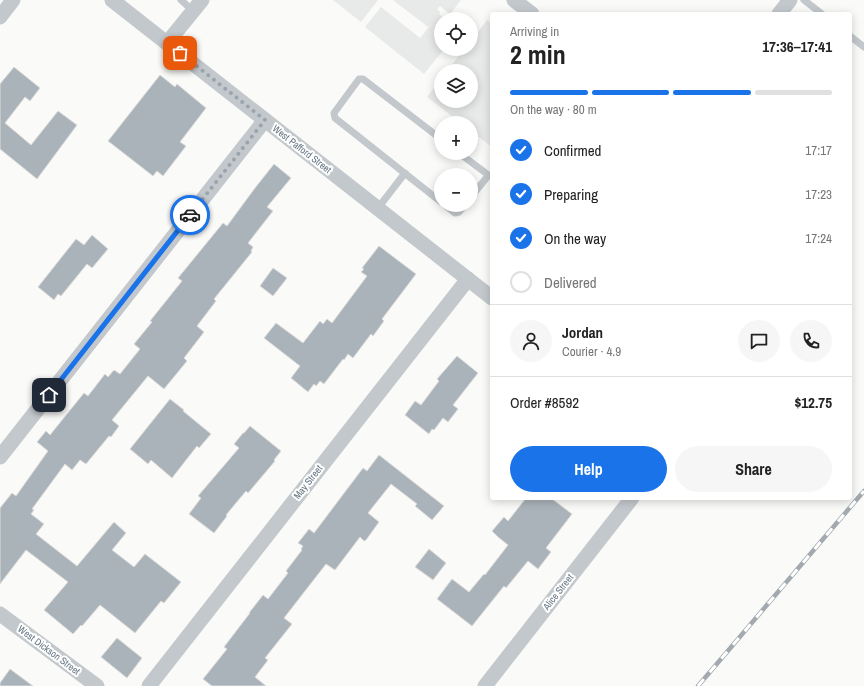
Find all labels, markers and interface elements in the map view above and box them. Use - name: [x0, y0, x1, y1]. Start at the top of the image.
- map controls: [434, 12, 478, 212]
- button: locate: [434, 12, 478, 56]
- text: Arriving in: [510, 23, 559, 40]
- pin: [163, 36, 197, 70]
- text: 17:36–17:41: [762, 36, 832, 57]
- text: 2 min: [510, 37, 566, 72]
- icon: bag: [169, 42, 191, 64]
- button: layers: [434, 64, 478, 108]
- text: On the way · 80 m: [510, 101, 597, 118]
- button: +: [434, 116, 478, 160]
- street label: West Pafford Street: [270, 122, 335, 177]
- icon: check: [510, 139, 532, 161]
- text: Confirmed: [544, 140, 601, 161]
- text: 17:17: [805, 142, 832, 159]
- button: −: [434, 168, 478, 212]
- icon: check: [510, 183, 532, 205]
- text: Preparing: [544, 184, 598, 205]
- text: 17:23: [805, 186, 832, 203]
- courier: [170, 195, 210, 235]
- icon: car: [179, 204, 201, 226]
- icon: check: [510, 227, 532, 249]
- text: On the way: [544, 228, 606, 249]
- text: 17:24: [805, 230, 832, 247]
- text: Delivered: [544, 272, 597, 293]
- button: person: [510, 320, 552, 362]
- button: chat: [738, 320, 780, 362]
- button: phone: [790, 320, 832, 362]
- text: Jordan: [562, 322, 603, 343]
- text: Courier · 4.9: [562, 343, 621, 360]
- pin: [32, 378, 66, 412]
- icon: home: [38, 384, 60, 406]
- text: Order #8592: [510, 392, 579, 413]
- text: $12.75: [794, 392, 832, 413]
- button: Help: [510, 446, 667, 492]
- button: Share: [675, 446, 832, 492]
- street label: May Street: [291, 462, 326, 502]
- street label: Alice Street: [539, 571, 577, 613]
- street label: West Dickson Street: [15, 622, 83, 678]

